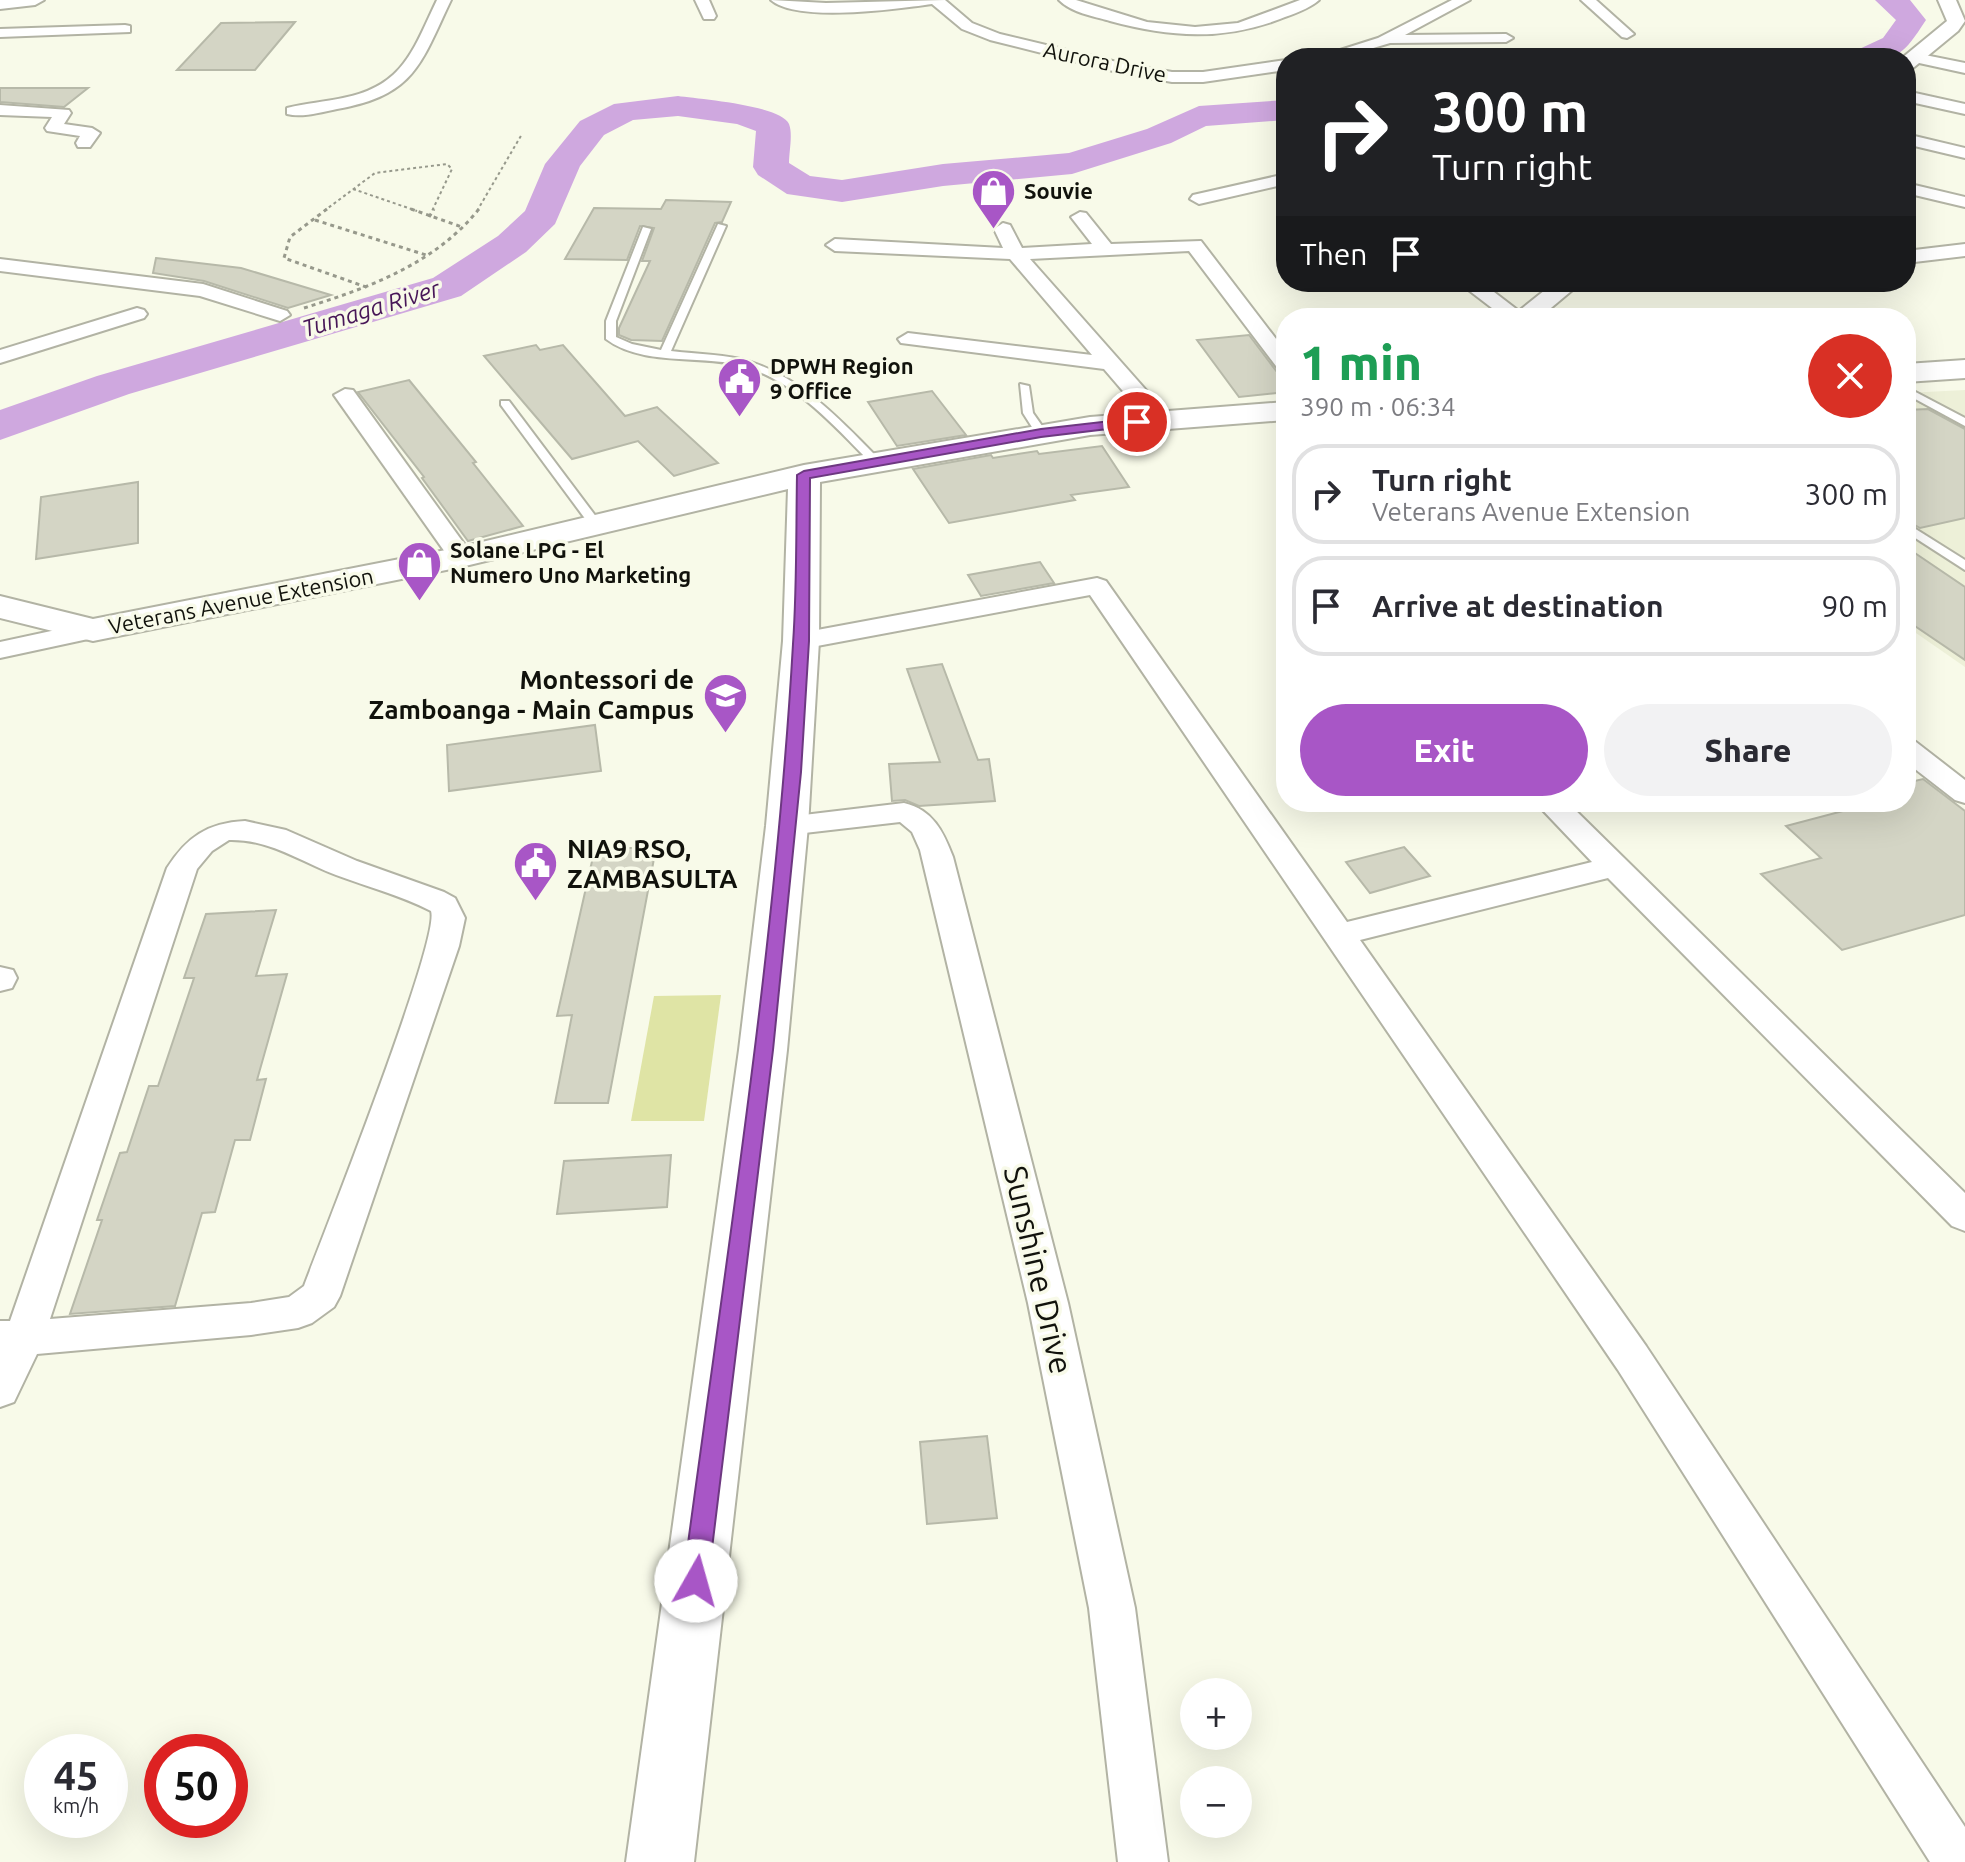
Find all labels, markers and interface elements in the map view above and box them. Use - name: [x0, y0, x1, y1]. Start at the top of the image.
- street label: Aurora Drive: [1042, 36, 1169, 87]
- icon: right: [1300, 80, 1404, 184]
- text: 300 m: [1432, 80, 1588, 143]
- text: Turn right: [1432, 146, 1592, 187]
- shop icon: Souvie: [969, 167, 1017, 230]
- place label: Souvie: [1024, 178, 1093, 203]
- icon: arrive: [1384, 232, 1428, 276]
- text: Then: [1300, 237, 1368, 271]
- water label: Tumaga River: [299, 275, 444, 342]
- button: close: [1808, 334, 1892, 418]
- text: 1 min: [1300, 335, 1422, 389]
- place label: DPWH Region 9 Office: [770, 353, 914, 403]
- public building icon: DPWH Region 9 Office: [715, 355, 763, 418]
- pin: [1103, 388, 1171, 456]
- text: 390 m · 06:34: [1300, 392, 1456, 421]
- icon: arrive: [1115, 400, 1159, 444]
- text: Turn right: [1372, 463, 1512, 497]
- icon: right: [1304, 472, 1348, 516]
- text: 300 m: [1804, 477, 1888, 511]
- text: Veterans Avenue Extension: [1372, 497, 1690, 526]
- place label: Solane LPG - El Numero Uno Marketing: [450, 537, 691, 587]
- shop icon: Solane LPG - El Numero Uno Marketing: [395, 539, 443, 602]
- street label: Veterans Avenue Extension: [106, 563, 375, 638]
- icon: arrive: [1304, 584, 1348, 628]
- text: Arrive at destination: [1372, 589, 1664, 623]
- text: 90 m: [1821, 589, 1888, 623]
- place label: Montessori de Zamboanga - Main Campus: [369, 665, 694, 724]
- school or university icon: Montessori de Zamboanga - Main Campus: [701, 671, 749, 734]
- button: Exit: [1300, 704, 1588, 796]
- button: Share: [1604, 704, 1892, 796]
- place label: NIA9 RSO, ZAMBASULTA: [567, 834, 738, 893]
- public building icon: NIA9 RSO, ZAMBASULTA: [512, 840, 560, 903]
- street label: Sunshine Drive: [998, 1162, 1080, 1377]
- position arrow: [654, 1539, 738, 1623]
- map controls: [1180, 1678, 1252, 1838]
- button: +: [1180, 1678, 1252, 1750]
- speed limit sign: 50: [144, 1734, 248, 1838]
- text: 45: [53, 1753, 99, 1798]
- button: −: [1180, 1766, 1252, 1838]
- text: km/h: [53, 1794, 99, 1817]

